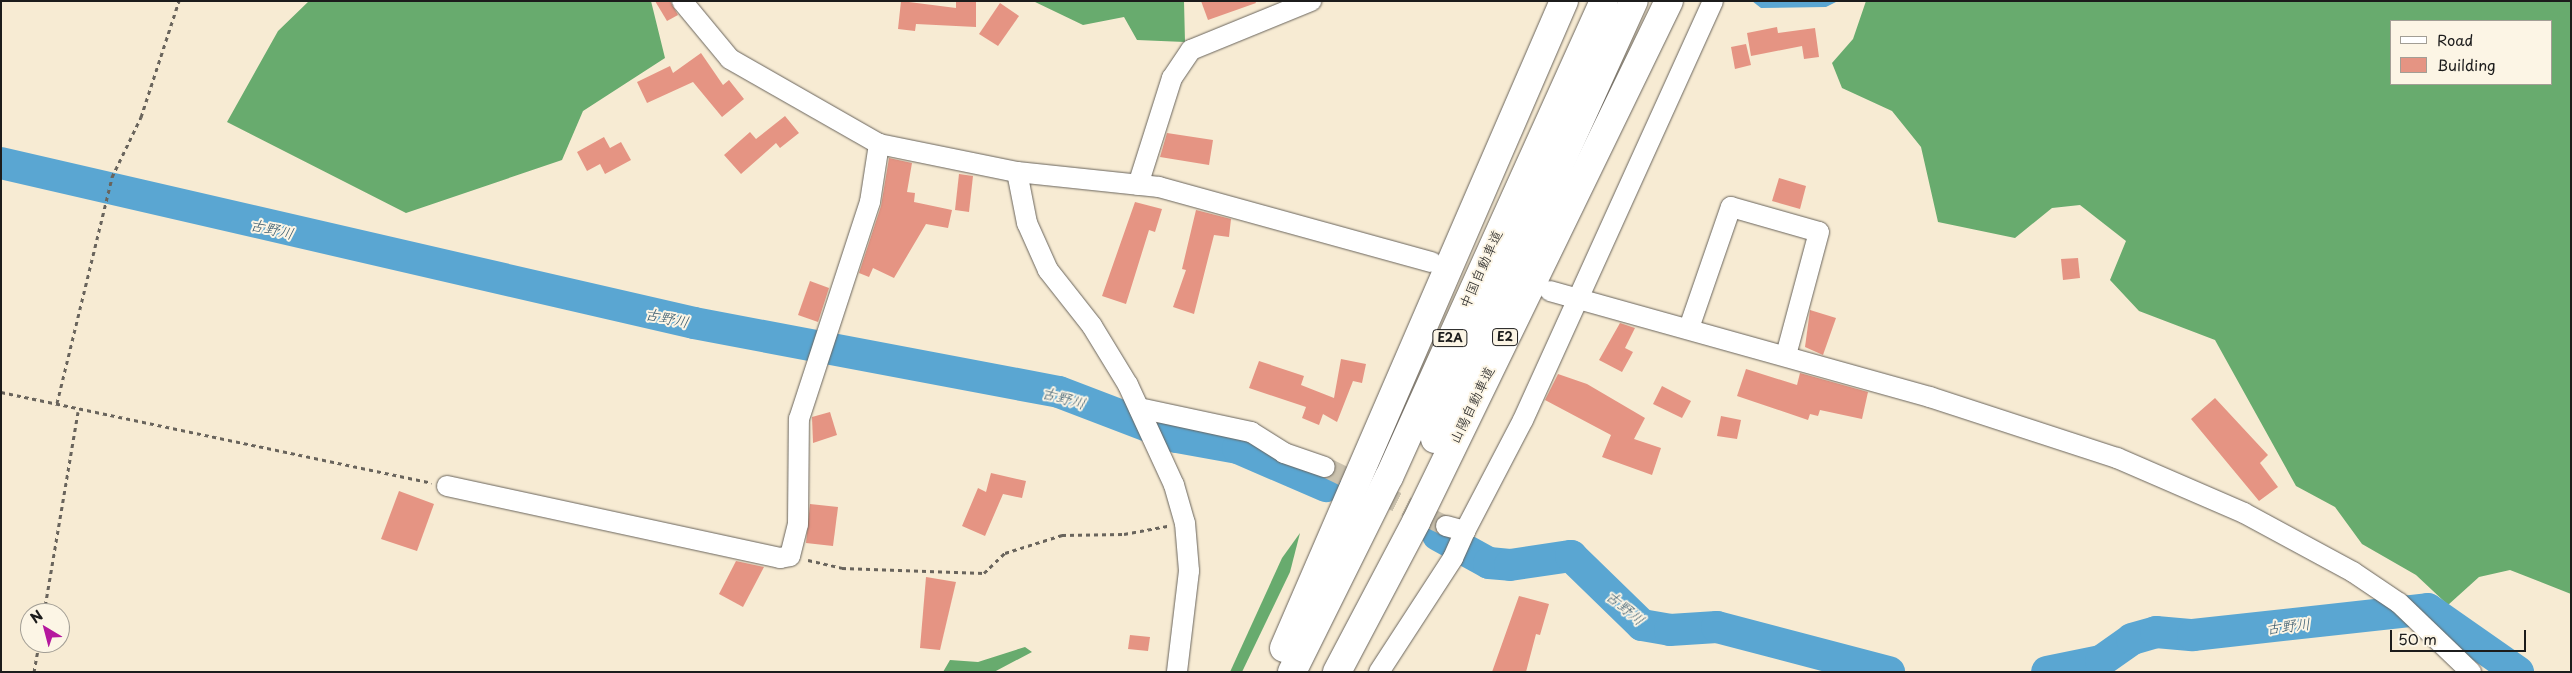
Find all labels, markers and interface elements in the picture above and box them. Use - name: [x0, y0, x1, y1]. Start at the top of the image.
- legend: [2390, 20, 2552, 85]
- text: Road: [2437, 28, 2473, 51]
- text: Building: [2437, 53, 2496, 76]
- water label: 古野川: [248, 214, 296, 242]
- street label: 中国自動車道: [1456, 227, 1506, 311]
- water label: 古野川: [643, 304, 691, 330]
- road number: E2A: [1431, 328, 1469, 348]
- road number: E2: [1491, 328, 1519, 347]
- street label: 山陽自動車道: [1446, 364, 1498, 446]
- water label: 古野川: [1040, 382, 1088, 412]
- water label: 古野川: [1603, 586, 1649, 628]
- north arrow: [20, 603, 70, 653]
- text: N: [26, 605, 47, 628]
- water label: 古野川: [2265, 614, 2311, 636]
- scale bar: [2392, 620, 2528, 652]
- text: 50 m: [2398, 627, 2437, 650]

